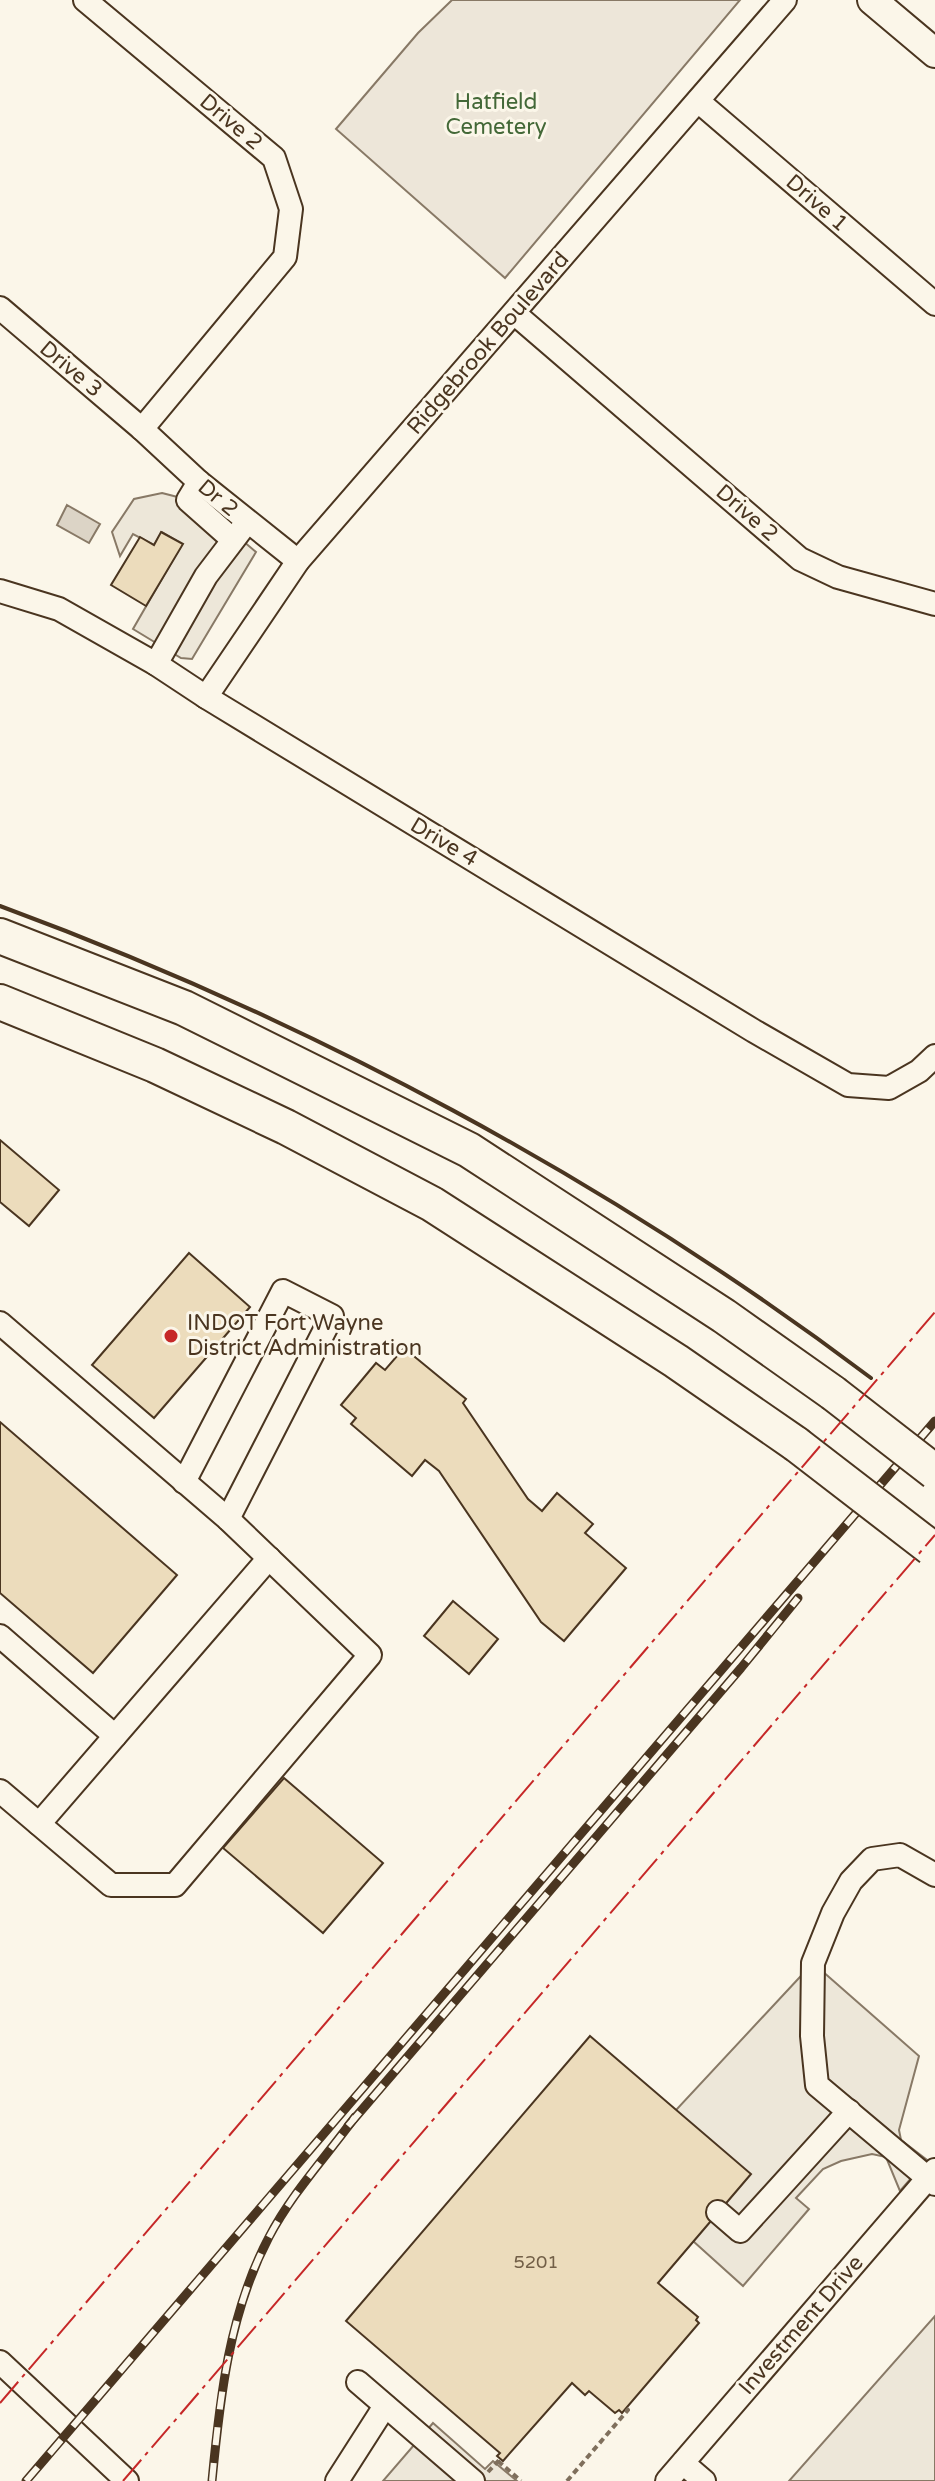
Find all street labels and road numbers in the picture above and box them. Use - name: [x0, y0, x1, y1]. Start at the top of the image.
- street label: Drive 2: [194, 88, 268, 156]
- street label: Drive 1: [781, 169, 853, 237]
- street label: Ridgebrook Boulevard: [402, 246, 574, 440]
- street label: Drive 3: [34, 335, 108, 403]
- street label: Dr 2: [193, 474, 243, 522]
- street label: Drive 2: [711, 479, 783, 547]
- street label: Drive 4: [406, 812, 482, 872]
- street label: Investment Drive: [733, 2250, 869, 2400]

